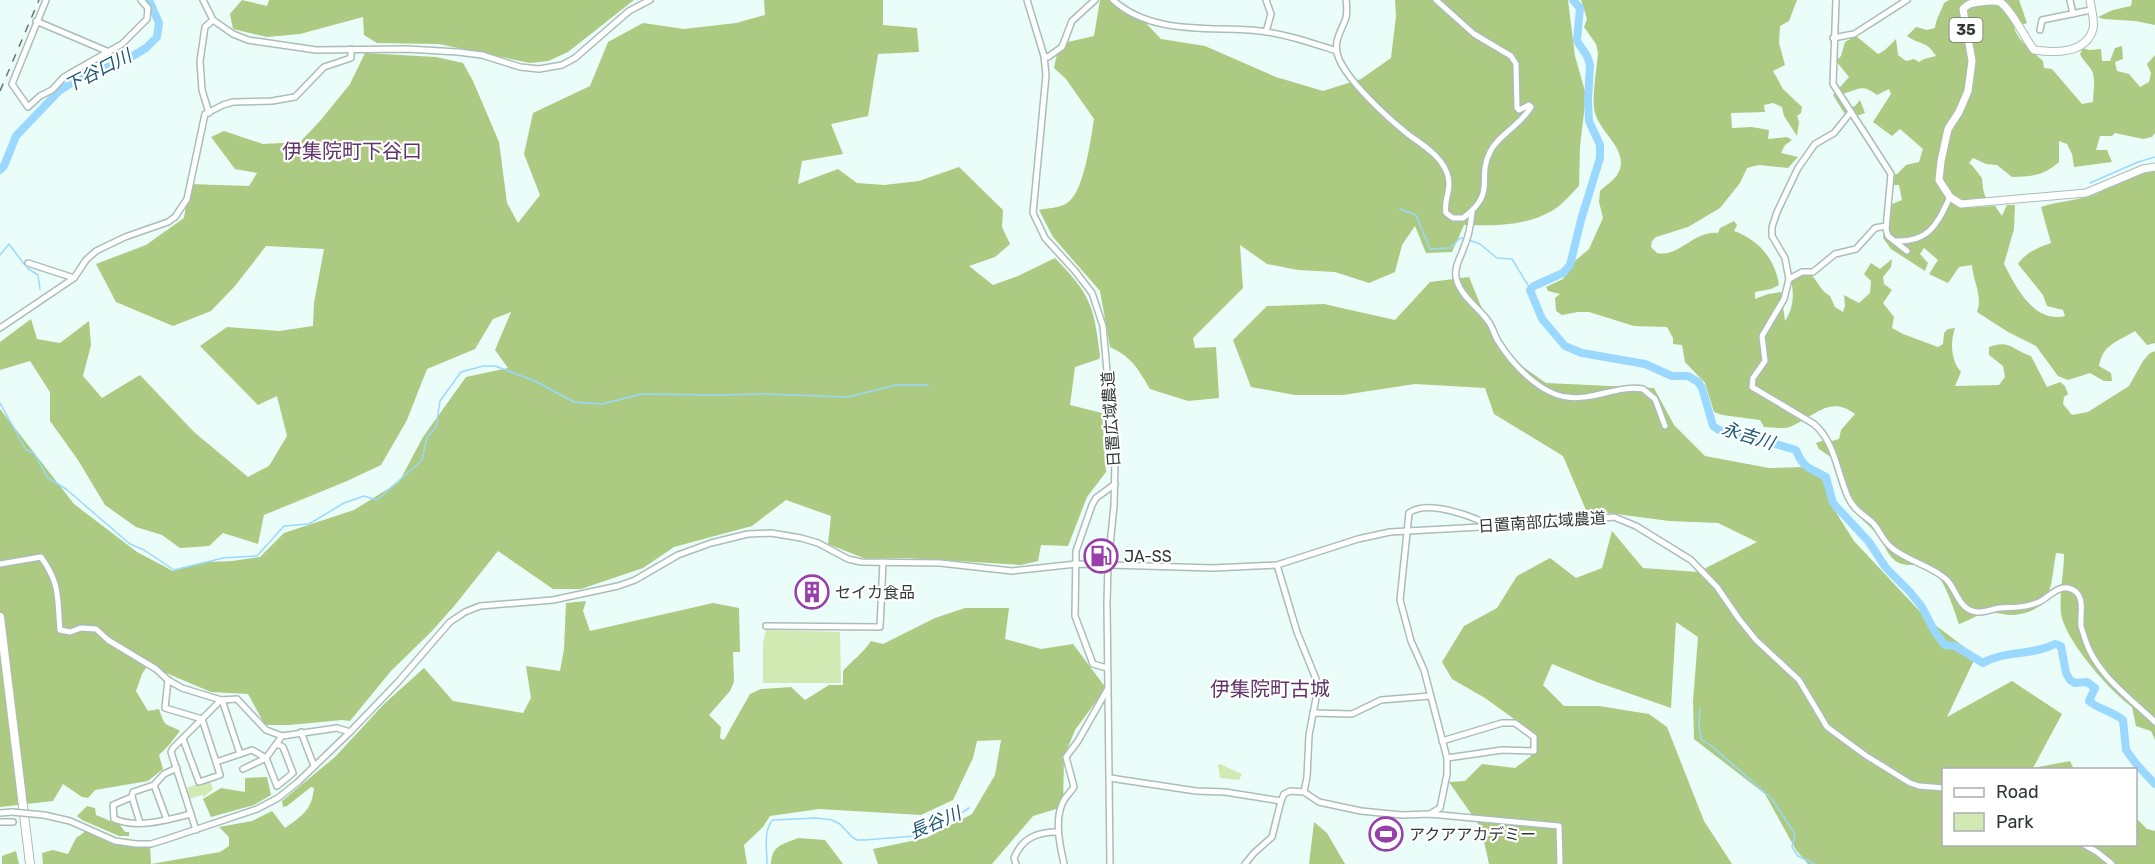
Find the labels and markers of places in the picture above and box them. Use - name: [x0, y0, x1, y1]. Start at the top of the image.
- fuel station icon: JA-SS: [1083, 538, 1119, 574]
- place label: JA-SS: [1124, 547, 1172, 566]
- building icon: セイカ食品: [794, 574, 830, 610]
- place label: セイカ食品: [835, 583, 915, 602]
- sports icon: アクアアカデミー: [1368, 816, 1404, 852]
- place label: アクアアカデミー: [1409, 825, 1536, 844]

